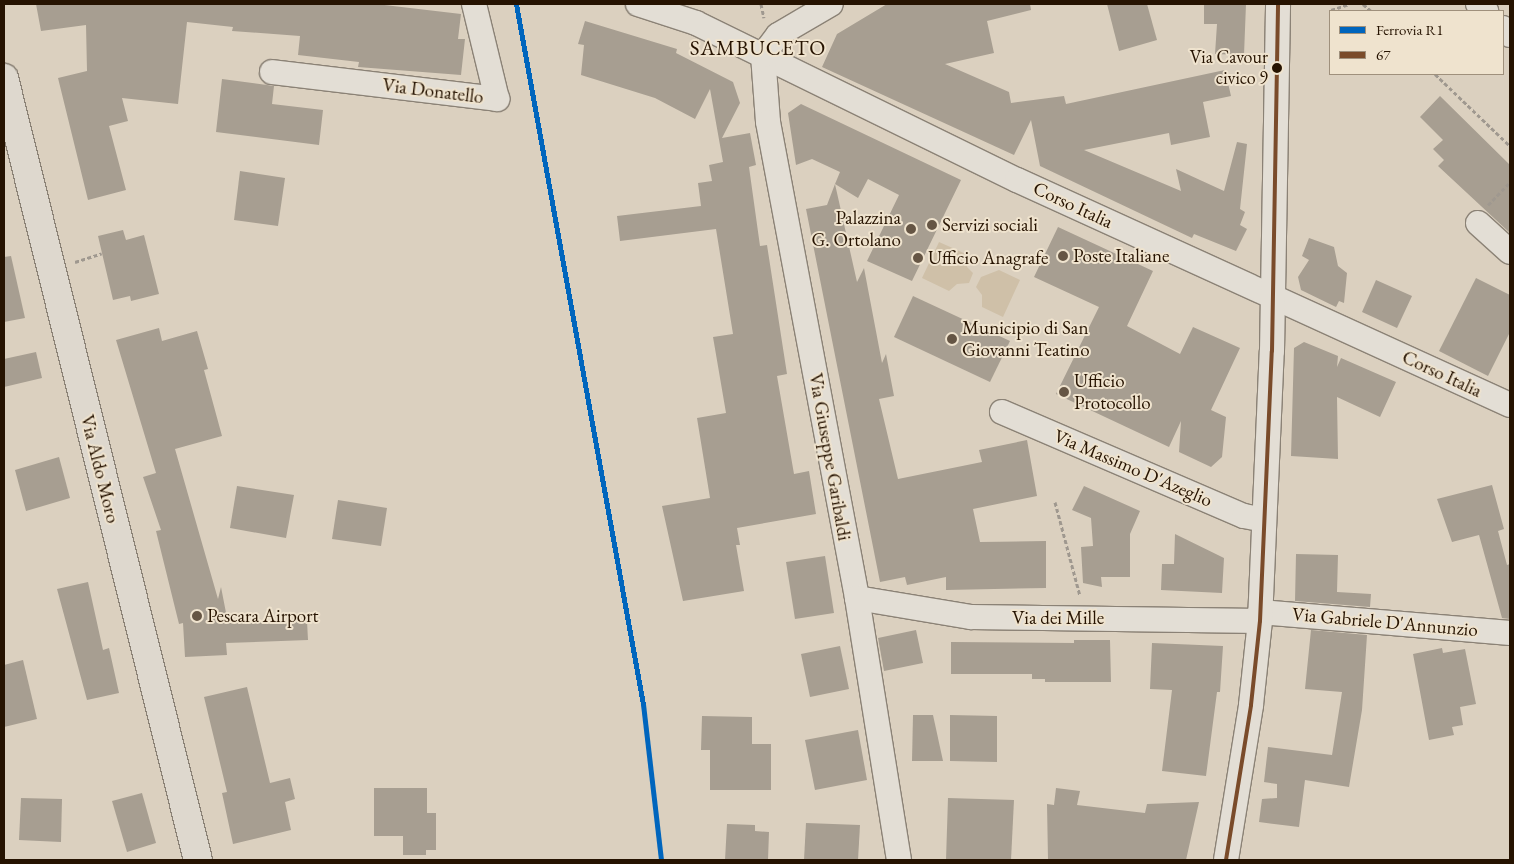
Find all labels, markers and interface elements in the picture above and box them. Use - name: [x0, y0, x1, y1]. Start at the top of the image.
- legend: [1329, 10, 1504, 75]
- text: Ferrovia R1: [1376, 20, 1443, 39]
- district label: SAMBUCETO: [689, 35, 827, 61]
- text: 67: [1376, 45, 1390, 64]
- place label: Via Cavour civico 9: [1190, 47, 1268, 90]
- marker: Via Cavour civico 9: [1272, 63, 1282, 73]
- street label: Via Donatello: [381, 73, 485, 109]
- street label: Corso Italia: [1029, 177, 1117, 233]
- place label: Palazzina G. Ortolano: [811, 207, 901, 251]
- place label: Servizi sociali: [942, 214, 1038, 236]
- marker: Servizi sociali: [926, 219, 938, 231]
- marker: Palazzina G. Ortolano: [905, 223, 917, 235]
- place label: Poste Italiane: [1073, 245, 1170, 267]
- place label: Ufficio Anagrafe: [928, 247, 1048, 269]
- marker: Poste Italiane: [1057, 250, 1069, 262]
- marker: Ufficio Anagrafe: [912, 252, 924, 264]
- place label: Municipio di San Giovanni Teatino: [962, 317, 1090, 361]
- marker: Municipio di San Giovanni Teatino: [946, 333, 958, 345]
- street label: Corso Italia: [1398, 346, 1486, 402]
- place label: Ufficio Protocollo: [1074, 370, 1151, 414]
- street label: Via Giuseppe Garibaldi: [804, 371, 856, 543]
- marker: Ufficio Protocollo: [1058, 386, 1070, 398]
- street label: Via Aldo Moro: [76, 412, 124, 526]
- street label: Via Massimo D'Azeglio: [1050, 424, 1216, 512]
- street label: Via Gabriele D'Annunzio: [1291, 603, 1479, 641]
- place label: Pescara Airport: [207, 605, 319, 627]
- street label: Via dei Mille: [1012, 607, 1104, 629]
- marker: Pescara Airport: [191, 610, 203, 622]

